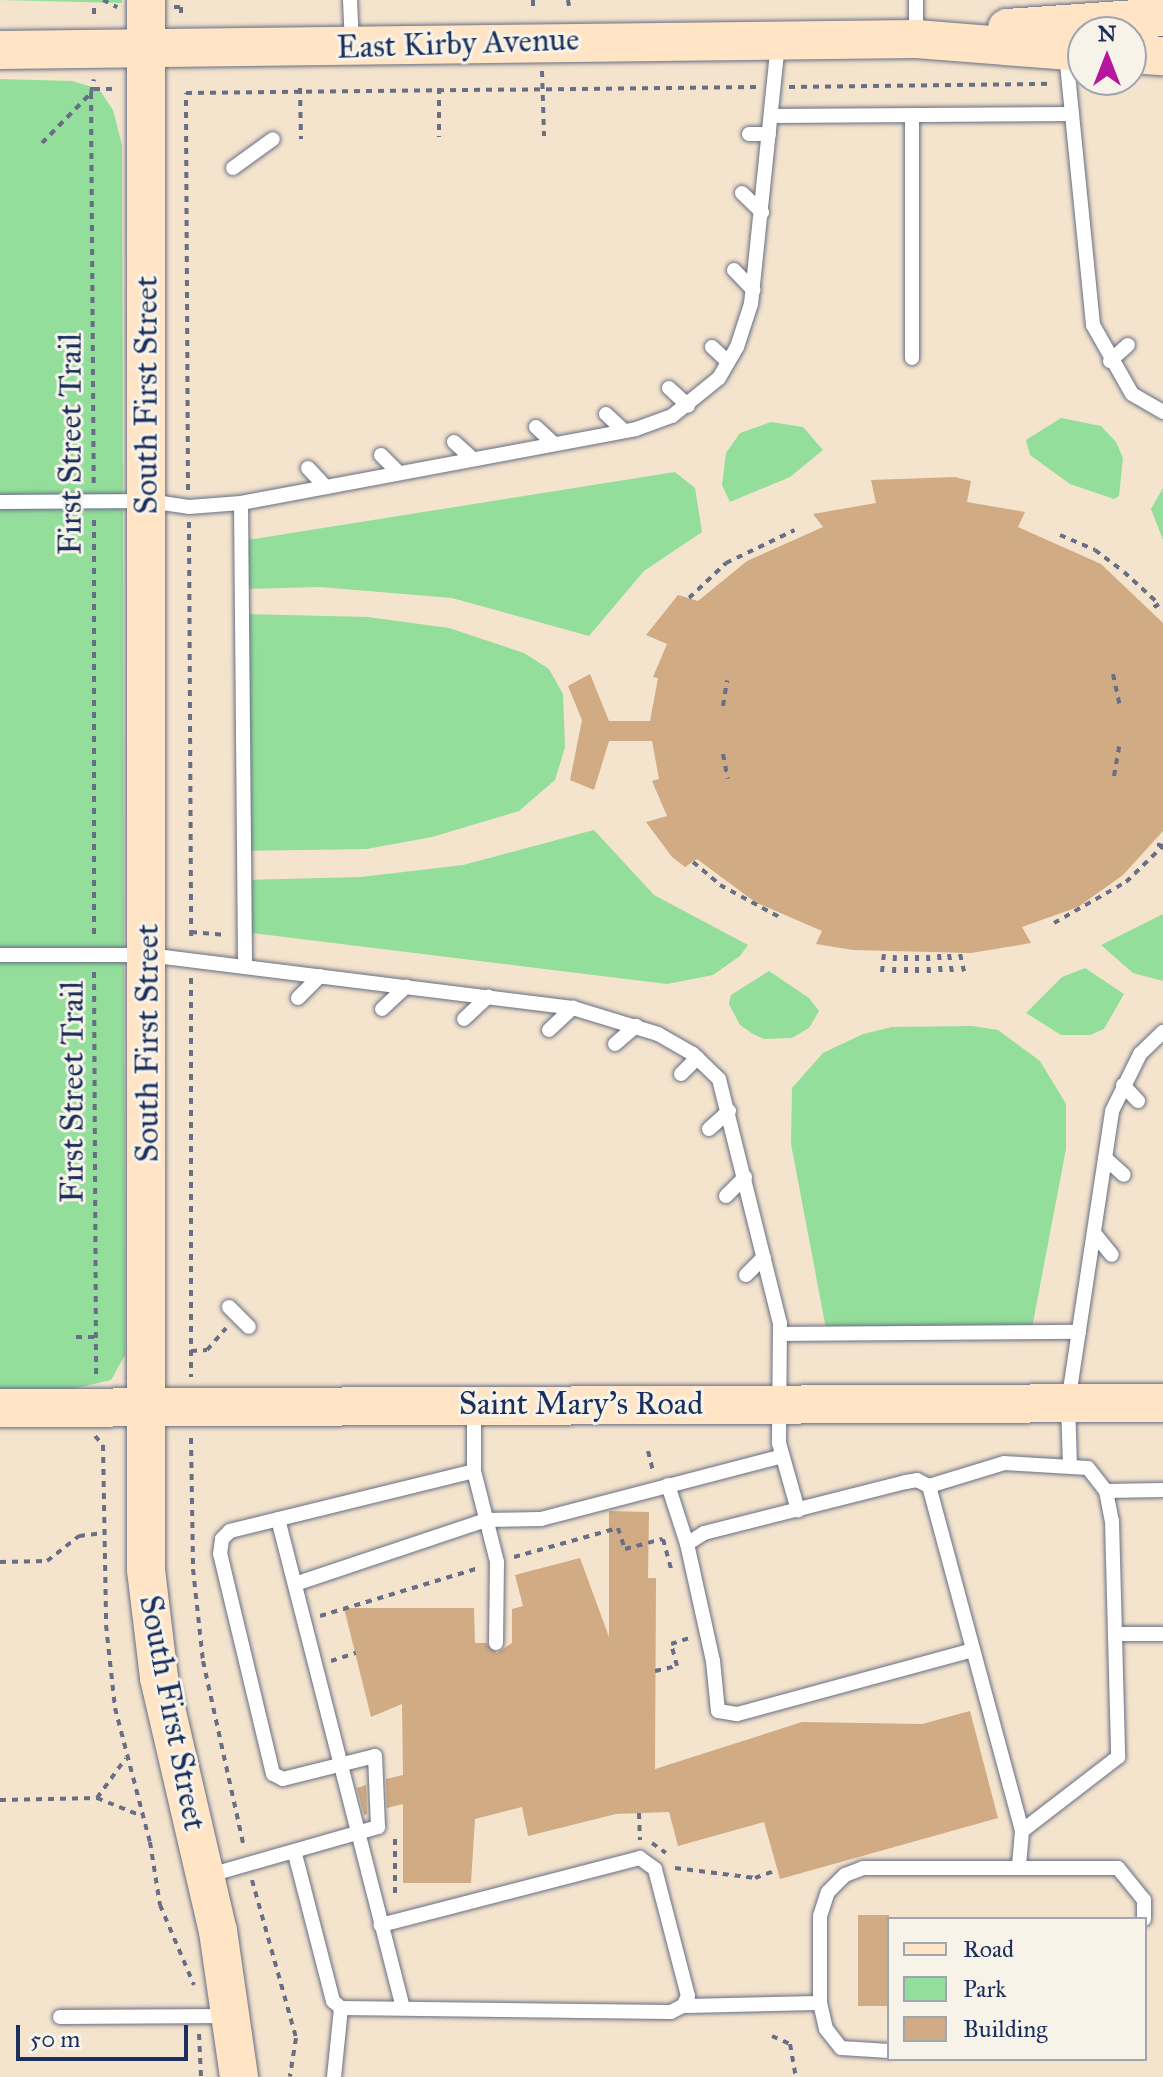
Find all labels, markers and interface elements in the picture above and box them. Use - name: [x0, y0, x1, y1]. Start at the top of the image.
- north arrow: [1067, 16, 1147, 96]
- text: N: [1098, 20, 1116, 47]
- street label: East Kirby Avenue: [336, 21, 580, 67]
- street label: South First Street: [128, 276, 166, 514]
- street label: First Street Trail: [52, 333, 90, 555]
- street label: South First Street: [129, 924, 167, 1162]
- street label: First Street Trail: [54, 981, 92, 1203]
- street label: Saint Mary's Road: [459, 1385, 703, 1423]
- street label: South First Street: [130, 1592, 214, 1834]
- legend: [887, 1917, 1147, 2061]
- text: Road: [963, 1934, 1014, 1964]
- text: Park: [963, 1974, 1006, 2004]
- scale bar: [20, 2009, 192, 2059]
- text: Building: [963, 2014, 1048, 2044]
- text: 50 m: [30, 2024, 80, 2054]

